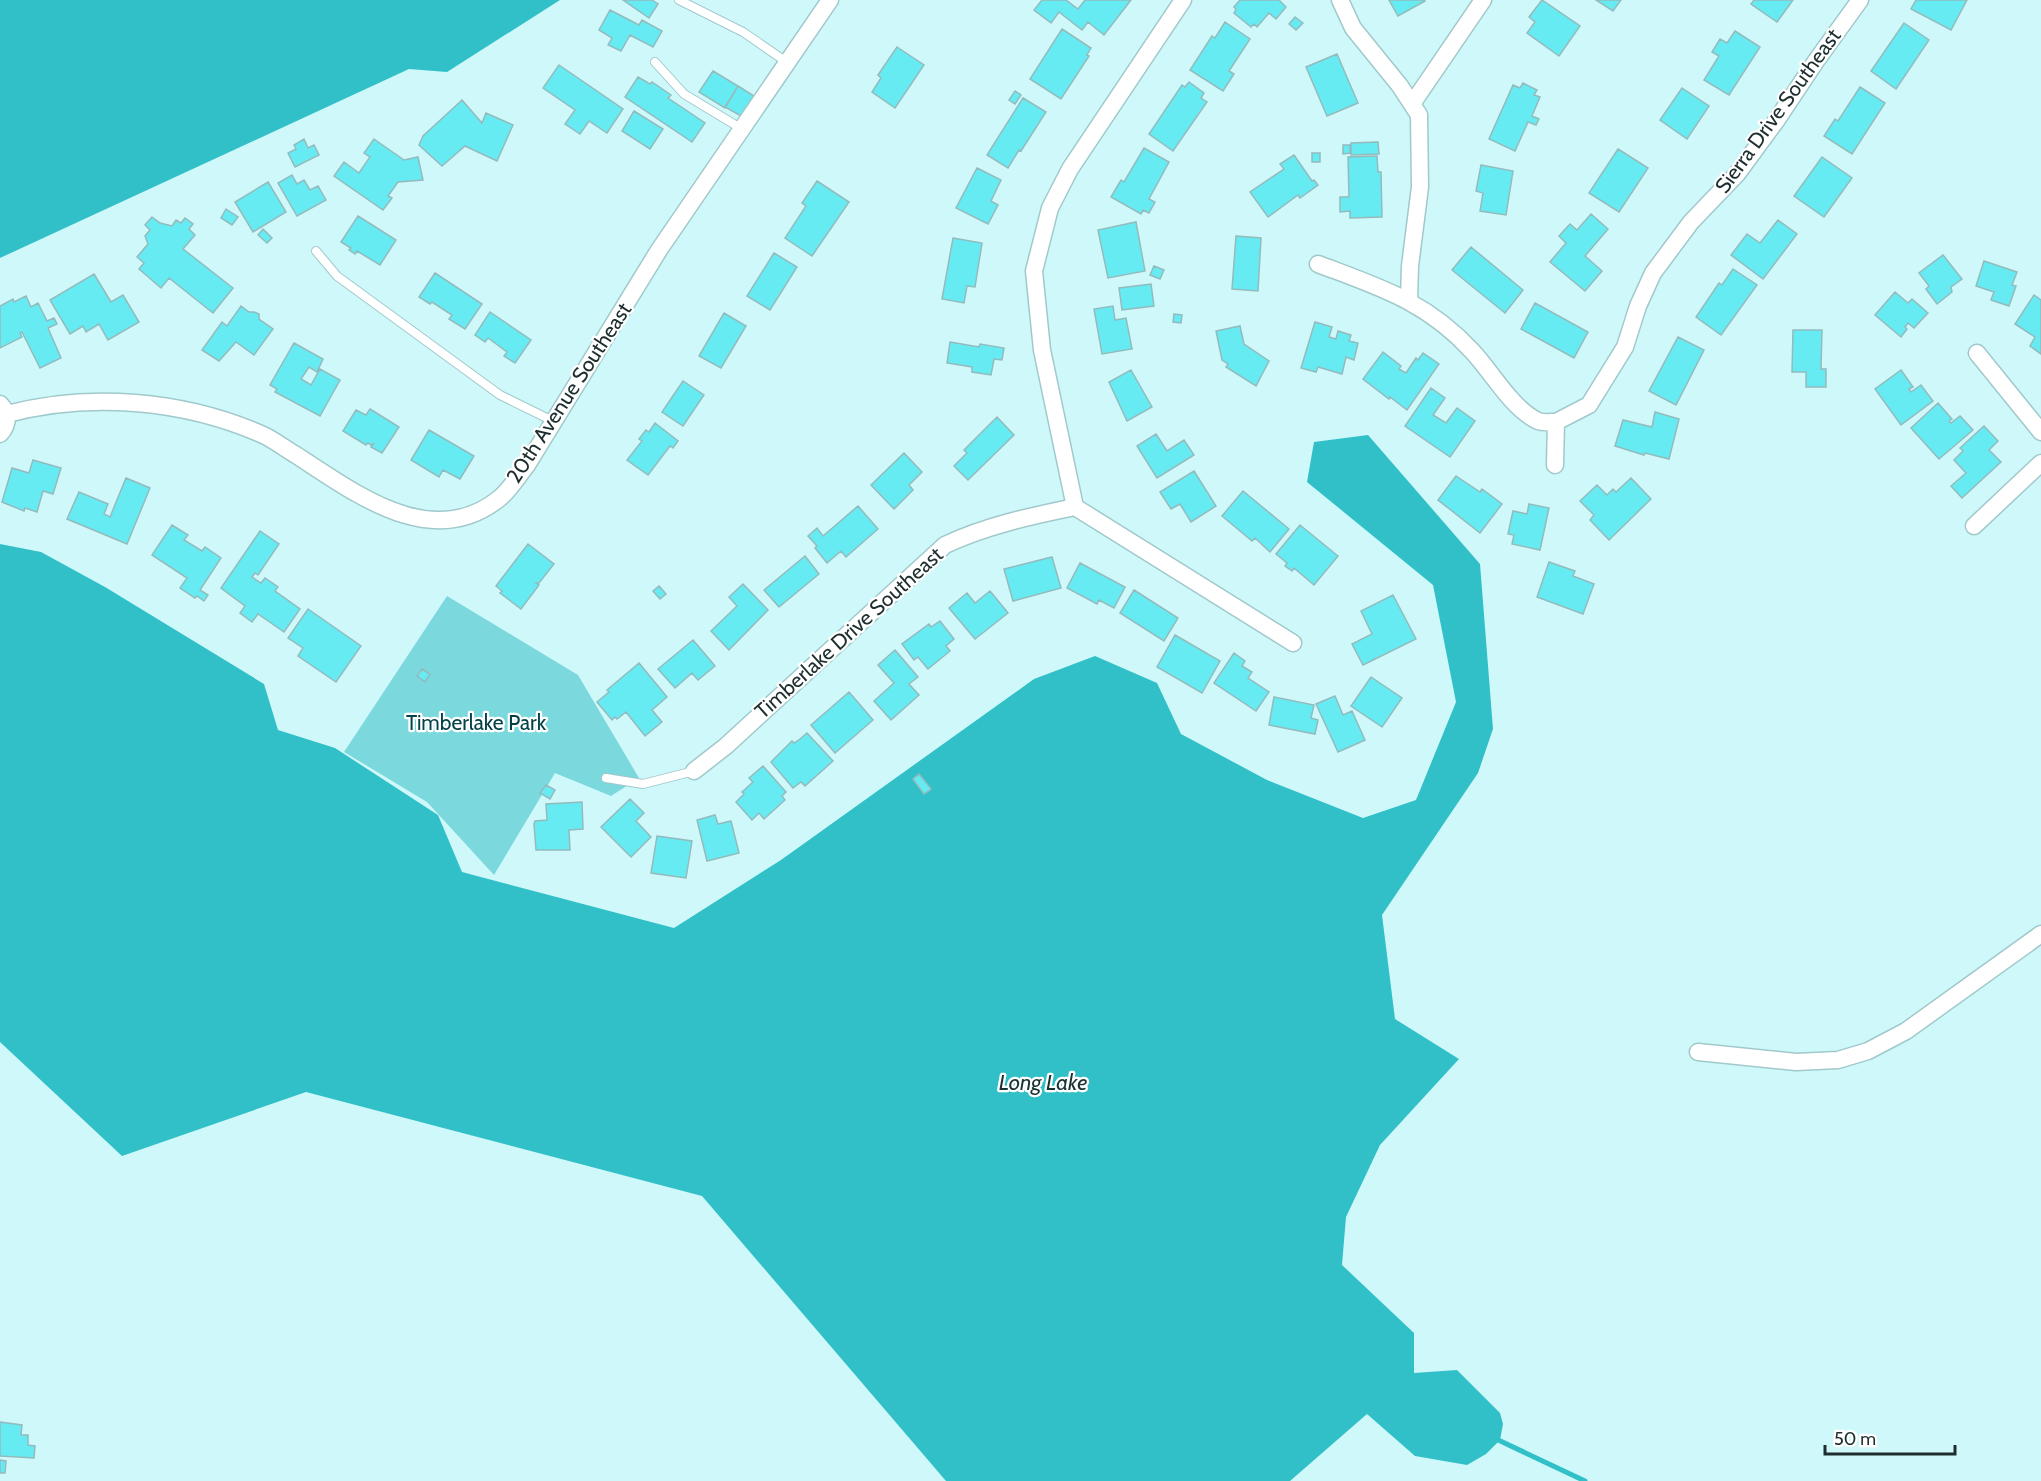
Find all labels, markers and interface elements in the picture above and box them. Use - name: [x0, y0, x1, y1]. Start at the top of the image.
- street label: Sierra Drive Southeast: [1710, 24, 1846, 198]
- street label: 20th Avenue Southeast: [501, 298, 636, 488]
- street label: Timberlake Drive Southeast: [750, 542, 948, 724]
- park label: Timberlake Park: [406, 710, 547, 735]
- water label: Long Lake: [999, 1069, 1087, 1096]
- scale bar: [1825, 1418, 1956, 1456]
- text: 50 m: [1834, 1428, 1876, 1450]

